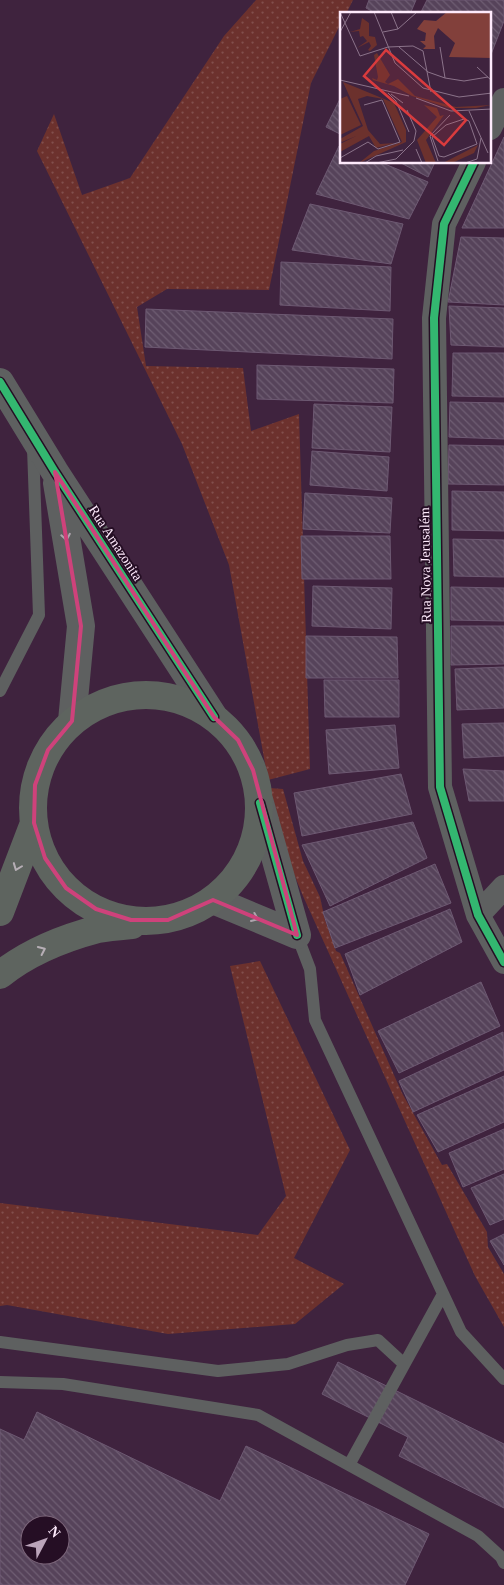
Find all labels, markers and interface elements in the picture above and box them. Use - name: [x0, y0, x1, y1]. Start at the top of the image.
- inset map: [340, 12, 492, 164]
- street label: Rua Amazonita: [86, 503, 146, 584]
- street label: Rua Nova Jerusalém: [417, 507, 434, 623]
- one-way arrow: [61, 533, 71, 542]
- one-way arrow: [13, 862, 23, 871]
- one-way arrow: [250, 911, 259, 922]
- one-way arrow: [37, 946, 46, 957]
- north arrow: [20, 1515, 70, 1565]
- text: N: [45, 1523, 63, 1541]

